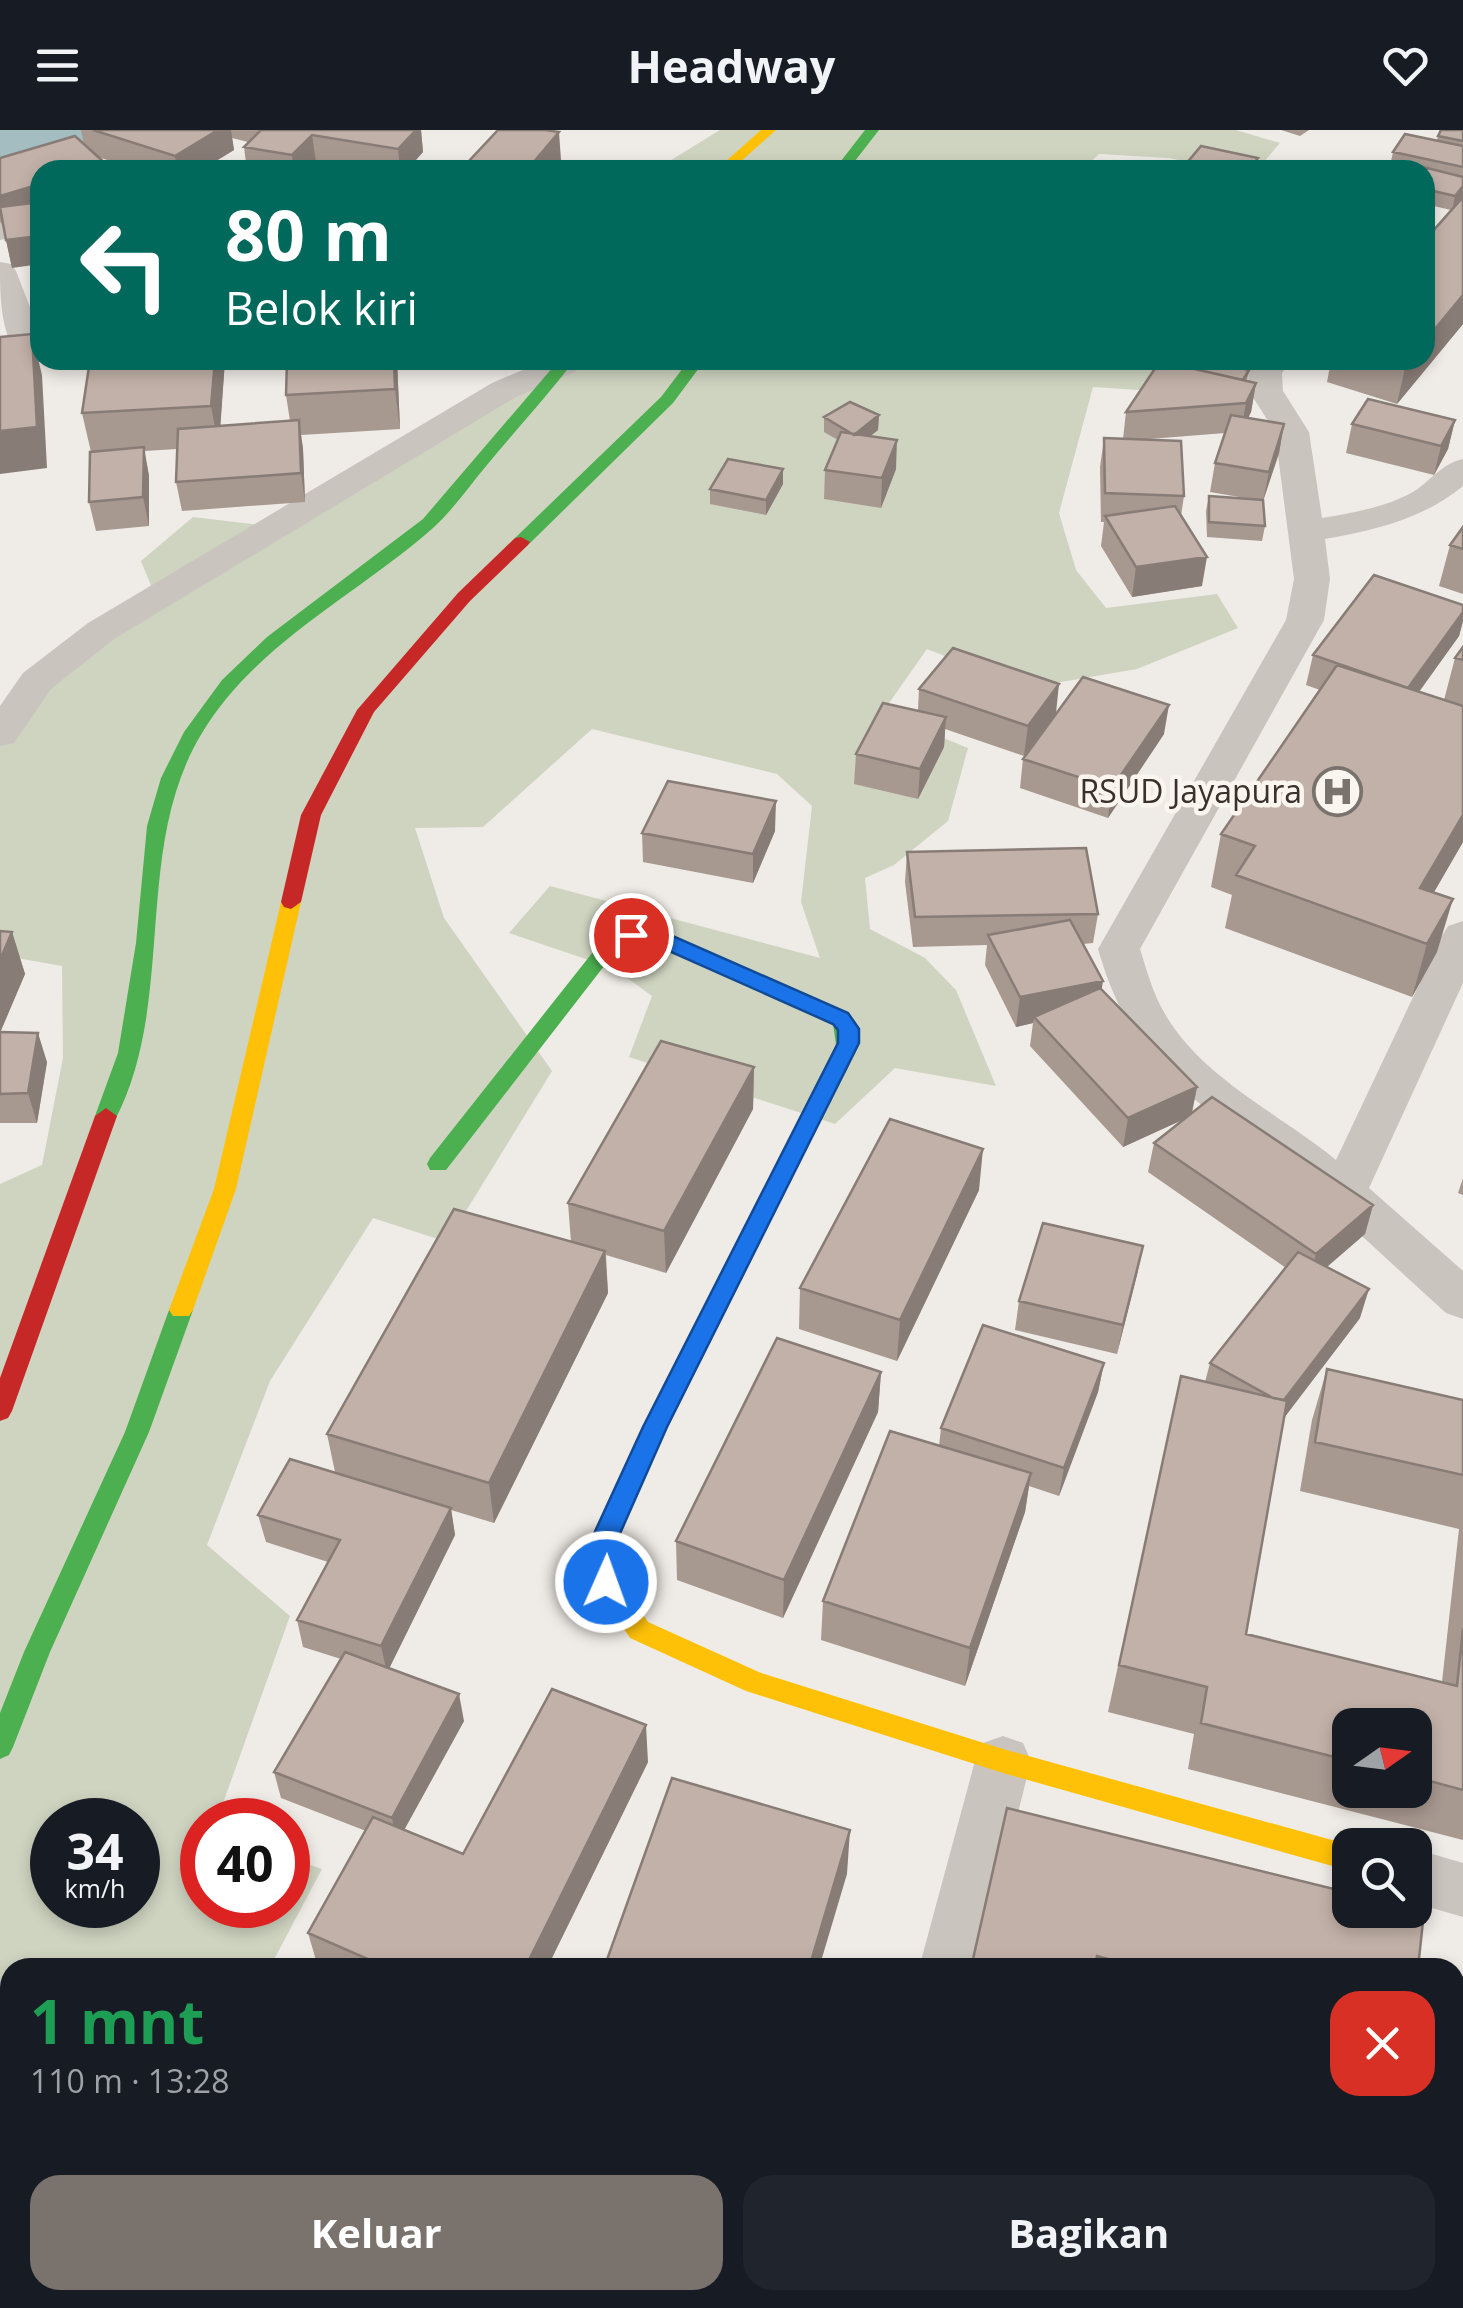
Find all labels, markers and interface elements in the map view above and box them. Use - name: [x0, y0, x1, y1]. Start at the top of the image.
- text: Headway: [628, 35, 835, 96]
- icon: menu: [30, 38, 85, 93]
- icon: heart: [1378, 38, 1433, 93]
- text: 80 m: [225, 186, 392, 282]
- icon: left: [60, 200, 190, 330]
- text: Belok kiri: [225, 277, 418, 338]
- hospital icon: RSUD Jayapura: [1311, 766, 1363, 818]
- place label: RSUD Jayapura: [1080, 769, 1302, 812]
- pin: [589, 893, 674, 978]
- icon: arrive: [604, 908, 659, 963]
- position arrow: [554, 1530, 658, 1634]
- north arrow: [1332, 1708, 1432, 1808]
- map controls: [1332, 1708, 1432, 1928]
- speed limit sign: 40: [180, 1798, 310, 1928]
- text: 34: [66, 1817, 124, 1885]
- button: search: [1332, 1828, 1432, 1928]
- text: km/h: [65, 1871, 125, 1905]
- text: 1 mnt: [30, 1980, 204, 2062]
- button: close: [1330, 1991, 1435, 2096]
- text: 110 m · 13:28: [30, 2059, 229, 2102]
- button: Keluar: [30, 2175, 723, 2290]
- button: Bagikan: [743, 2175, 1435, 2290]

